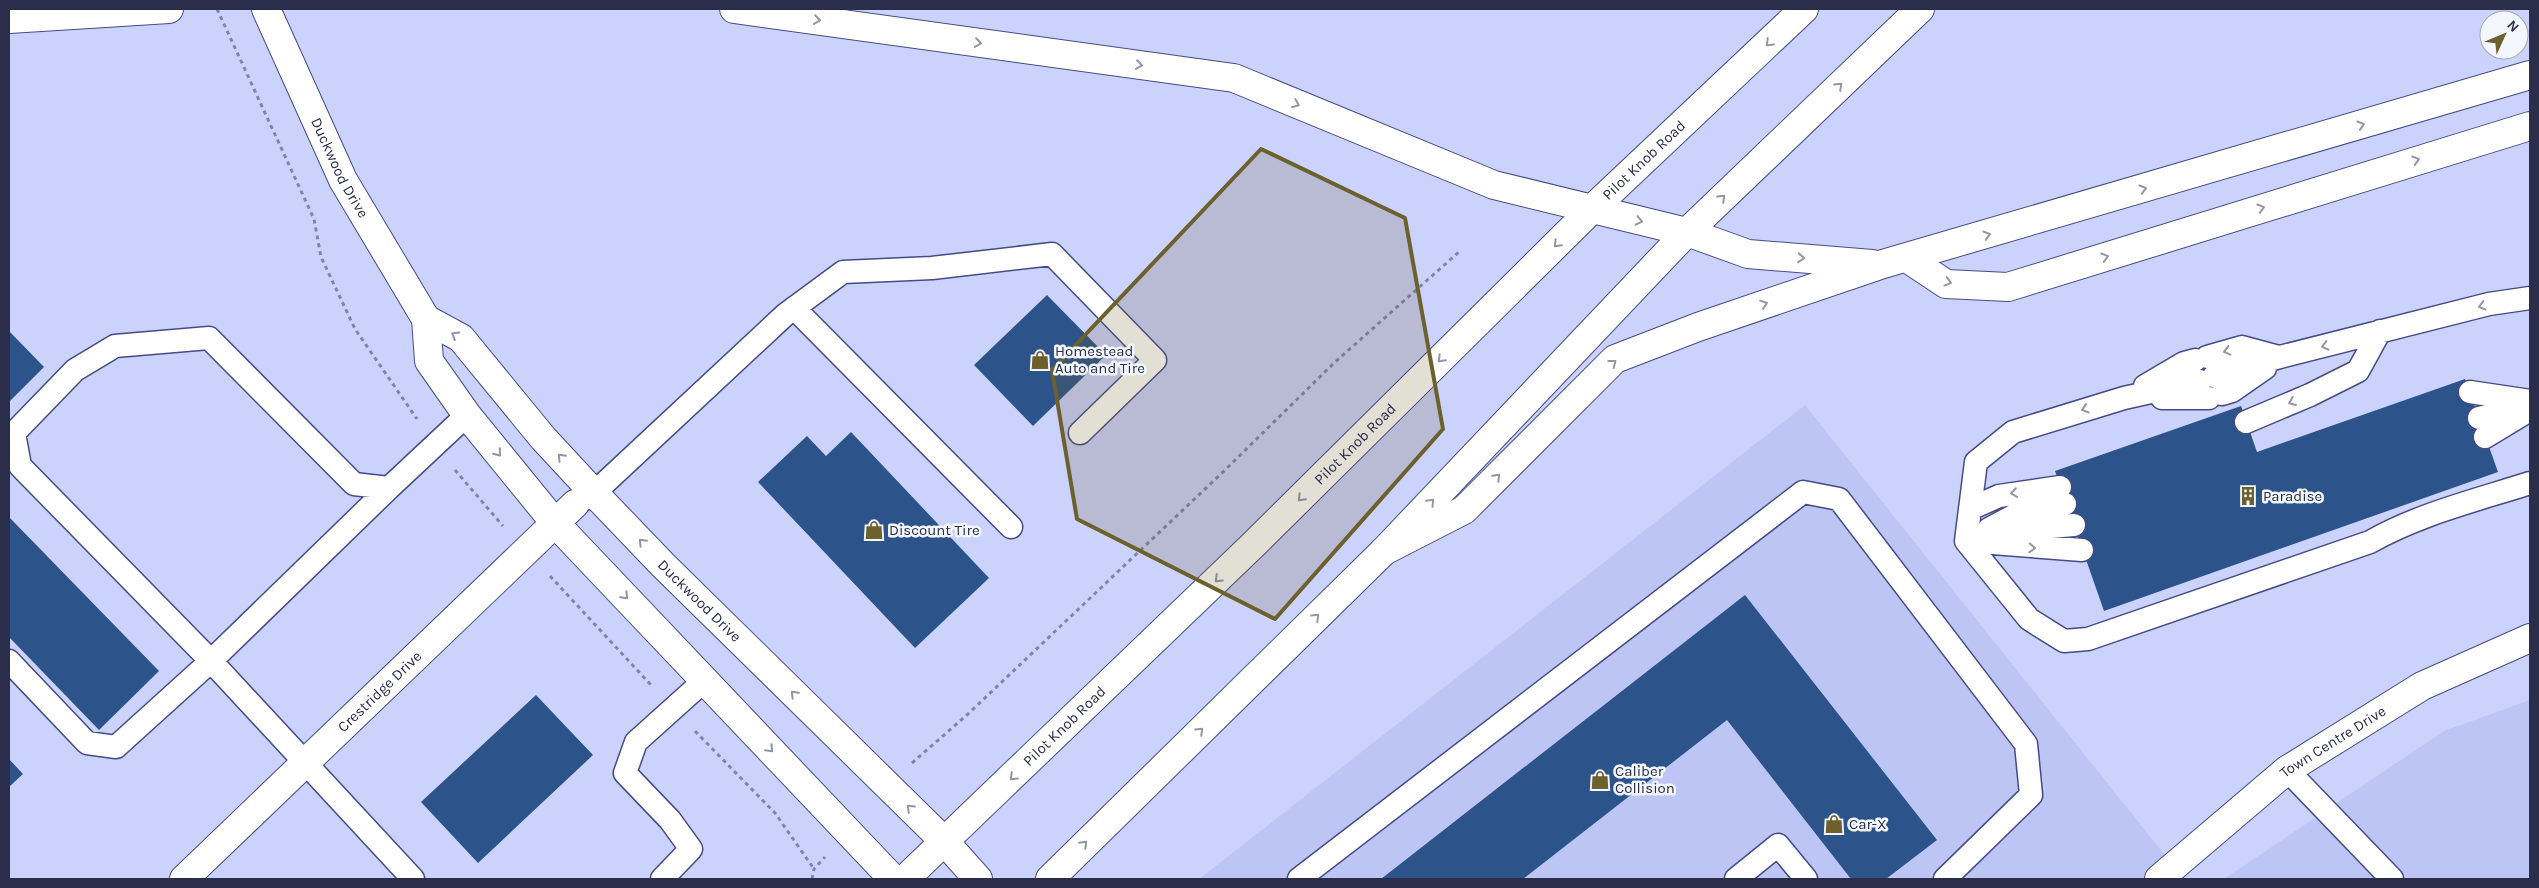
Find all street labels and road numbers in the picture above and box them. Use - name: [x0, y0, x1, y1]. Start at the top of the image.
- street label: Duckwood Drive: [307, 115, 373, 221]
- street label: Pilot Knob Road: [1599, 117, 1689, 204]
- street label: Pilot Knob Road: [1310, 400, 1400, 488]
- street label: Duckwood Drive: [654, 556, 745, 646]
- street label: Crestridge Drive: [334, 647, 425, 736]
- street label: Pilot Knob Road: [1019, 682, 1110, 770]
- street label: Town Centre Drive: [2276, 702, 2389, 781]

